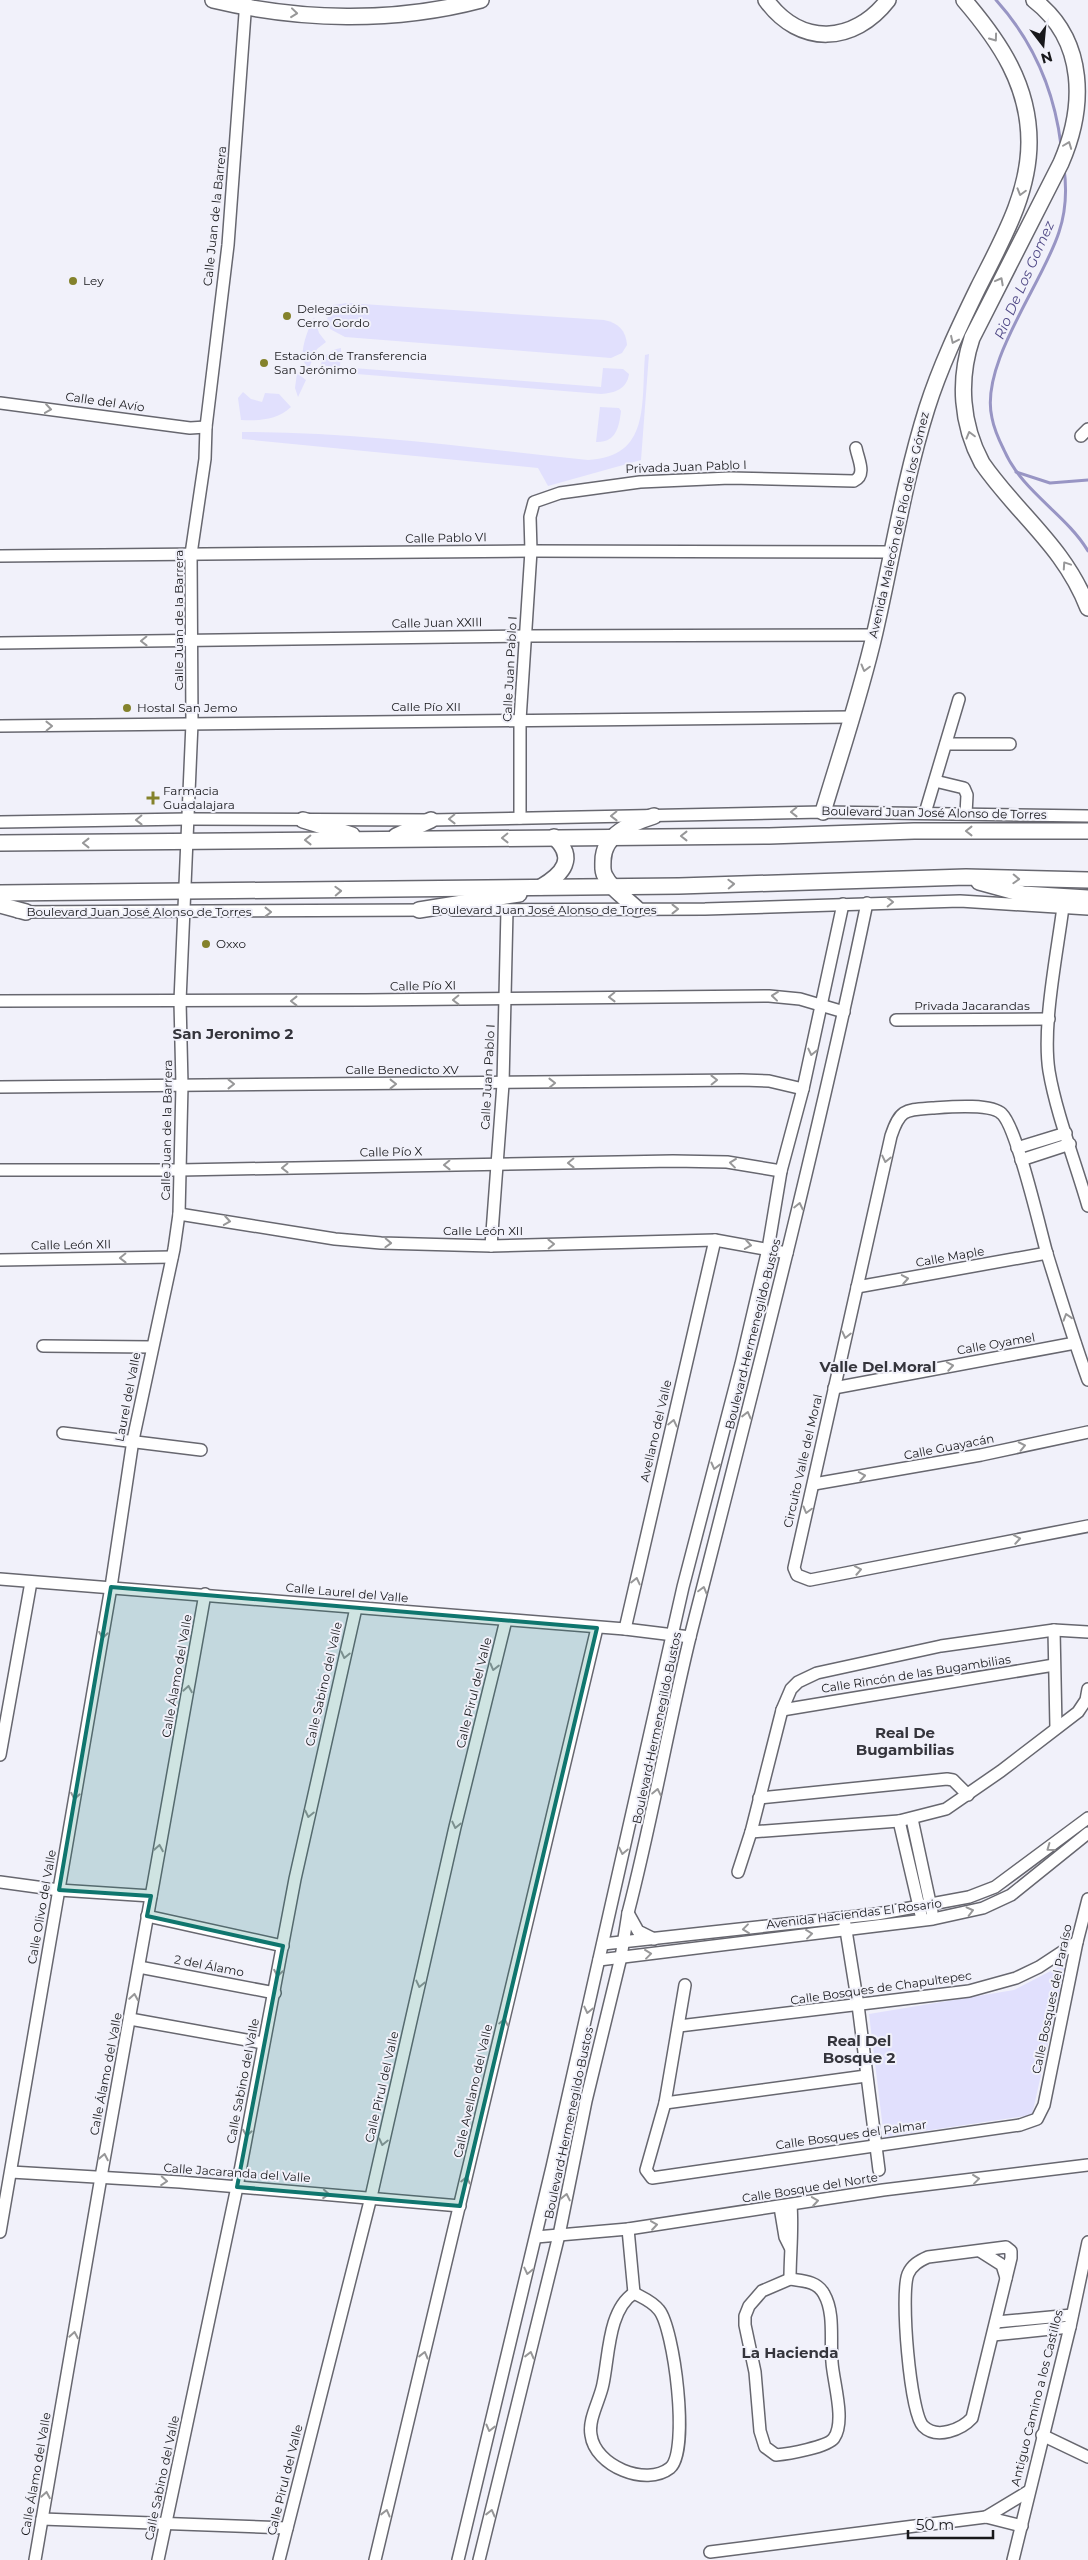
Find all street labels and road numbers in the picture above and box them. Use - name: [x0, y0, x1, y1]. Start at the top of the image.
- street label: Calle Juan de la Barrera: [200, 145, 229, 287]
- street label: Calle del Avío: [65, 389, 146, 414]
- street label: Avenida Malecón del Río de los Gómez: [865, 410, 932, 639]
- street label: Privada Juan Pablo I: [625, 457, 747, 476]
- street label: Calle Pablo VI: [405, 529, 487, 546]
- street label: Calle Juan de la Barrera: [171, 550, 186, 690]
- street label: Calle Juan XXIII: [391, 614, 483, 631]
- street label: Calle Juan Pablo I: [499, 616, 520, 722]
- street label: Calle Pío XII: [391, 699, 461, 714]
- street label: Boulevard Juan José Alonso de Torres: [821, 803, 1047, 822]
- street label: Boulevard Juan José Alonso de Torres: [431, 902, 657, 917]
- street label: Boulevard Juan José Alonso de Torres: [26, 904, 252, 919]
- street label: Calle Pío XI: [390, 977, 456, 994]
- street label: Privada Jacarandas: [914, 998, 1030, 1013]
- street label: Calle Juan Pablo I: [477, 1024, 498, 1130]
- street label: Calle Juan de la Barrera: [158, 1059, 175, 1201]
- street label: Calle Benedicto XV: [345, 1062, 459, 1077]
- street label: Calle Pío X: [359, 1143, 423, 1160]
- street label: Calle León XII: [443, 1223, 523, 1238]
- street label: Calle León XII: [31, 1236, 111, 1253]
- street label: Boulevard Hermenegildo Bustos: [722, 1237, 784, 1431]
- street label: Calle Maple: [914, 1243, 985, 1270]
- street label: Calle Oyamel: [956, 1329, 1036, 1358]
- street label: Laurel del Valle: [111, 1351, 144, 1443]
- street label: Avellano del Valle: [636, 1378, 675, 1483]
- street label: Circuito Valle del Moral: [780, 1393, 825, 1529]
- street label: Calle Guayacán: [902, 1430, 995, 1463]
- street label: Calle Laurel del Valle: [285, 1580, 409, 1605]
- street label: Calle Álamo del Valle: [158, 1613, 195, 1739]
- street label: Calle Sabino del Valle: [302, 1620, 345, 1748]
- street label: Boulevard Hermenegildo Bustos: [629, 1630, 684, 1825]
- street label: Calle Pirul del Valle: [452, 1636, 495, 1750]
- street label: Calle Rincón de las Bugambilias: [820, 1651, 1012, 1696]
- street label: Calle Olivo del Valle: [24, 1848, 59, 1965]
- street label: Avenida Haciendas El Rosario: [765, 1895, 943, 1932]
- street label: Calle Bosques del Paraíso: [1028, 1923, 1075, 2075]
- street label: 2 del Álamo: [173, 1951, 245, 1980]
- street label: Calle Bosques de Chapultepec: [789, 1967, 973, 2008]
- street label: Calle Álamo del Valle: [86, 2011, 125, 2137]
- street label: Calle Sabino del Valle: [223, 2017, 262, 2145]
- street label: Calle Avellano del Valle: [450, 2023, 495, 2159]
- street label: Boulevard Hermenegildo Bustos: [541, 2025, 596, 2220]
- street label: Calle Pirul del Valle: [361, 2030, 402, 2144]
- street label: Calle Bosques del Palmar: [774, 2116, 928, 2153]
- street label: Calle Jacaranda del Valle: [163, 2160, 311, 2185]
- street label: Calle Bosque del Norte: [741, 2169, 879, 2206]
- street label: Antiguo Camino a los Castillos: [1007, 2308, 1066, 2488]
- street label: Calle Álamo del Valle: [17, 2411, 54, 2537]
- street label: Calle Sabino del Valle: [141, 2414, 182, 2542]
- street label: Calle Pirul del Valle: [263, 2423, 306, 2537]

